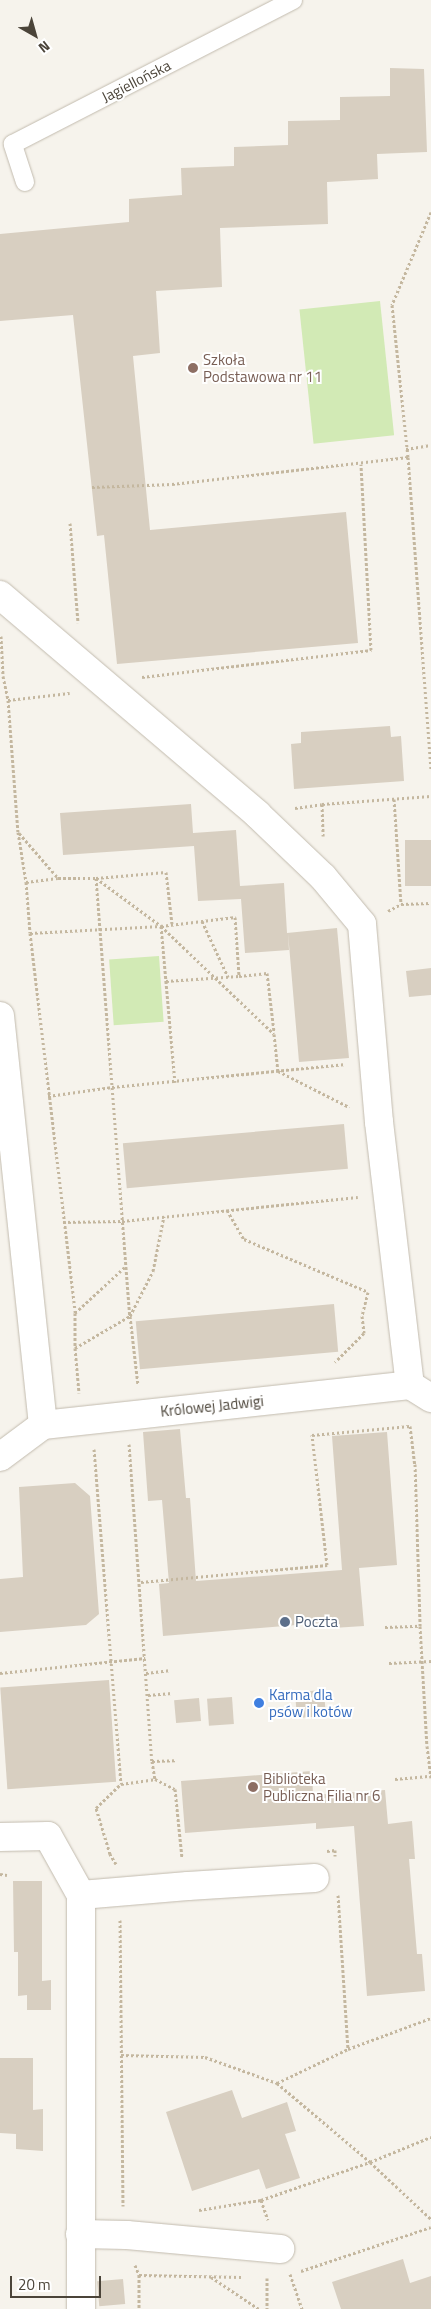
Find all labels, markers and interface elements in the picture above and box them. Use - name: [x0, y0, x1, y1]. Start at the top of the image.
- north arrow: [10, 10, 60, 60]
- text: N: [34, 36, 55, 58]
- street label: Jagiellońska: [99, 56, 173, 106]
- place label: Szkoła Podstawowa nr 11: [203, 350, 322, 385]
- marker: Szkoła Podstawowa nr 11: [187, 362, 199, 374]
- street label: Królowej Jadwigi: [159, 1392, 265, 1420]
- place label: Poczta: [295, 1613, 338, 1631]
- marker: Poczta: [279, 1616, 291, 1628]
- place label: Karma dla psów i kotów: [269, 1685, 352, 1720]
- marker: Karma dla psów i kotów: [253, 1697, 265, 1709]
- place label: Biblioteka Publiczna Filia nr 6: [263, 1769, 380, 1804]
- marker: Biblioteka Publiczna Filia nr 6: [247, 1781, 259, 1793]
- scale bar: [12, 2266, 104, 2298]
- text: 20 m: [18, 2273, 51, 2296]

